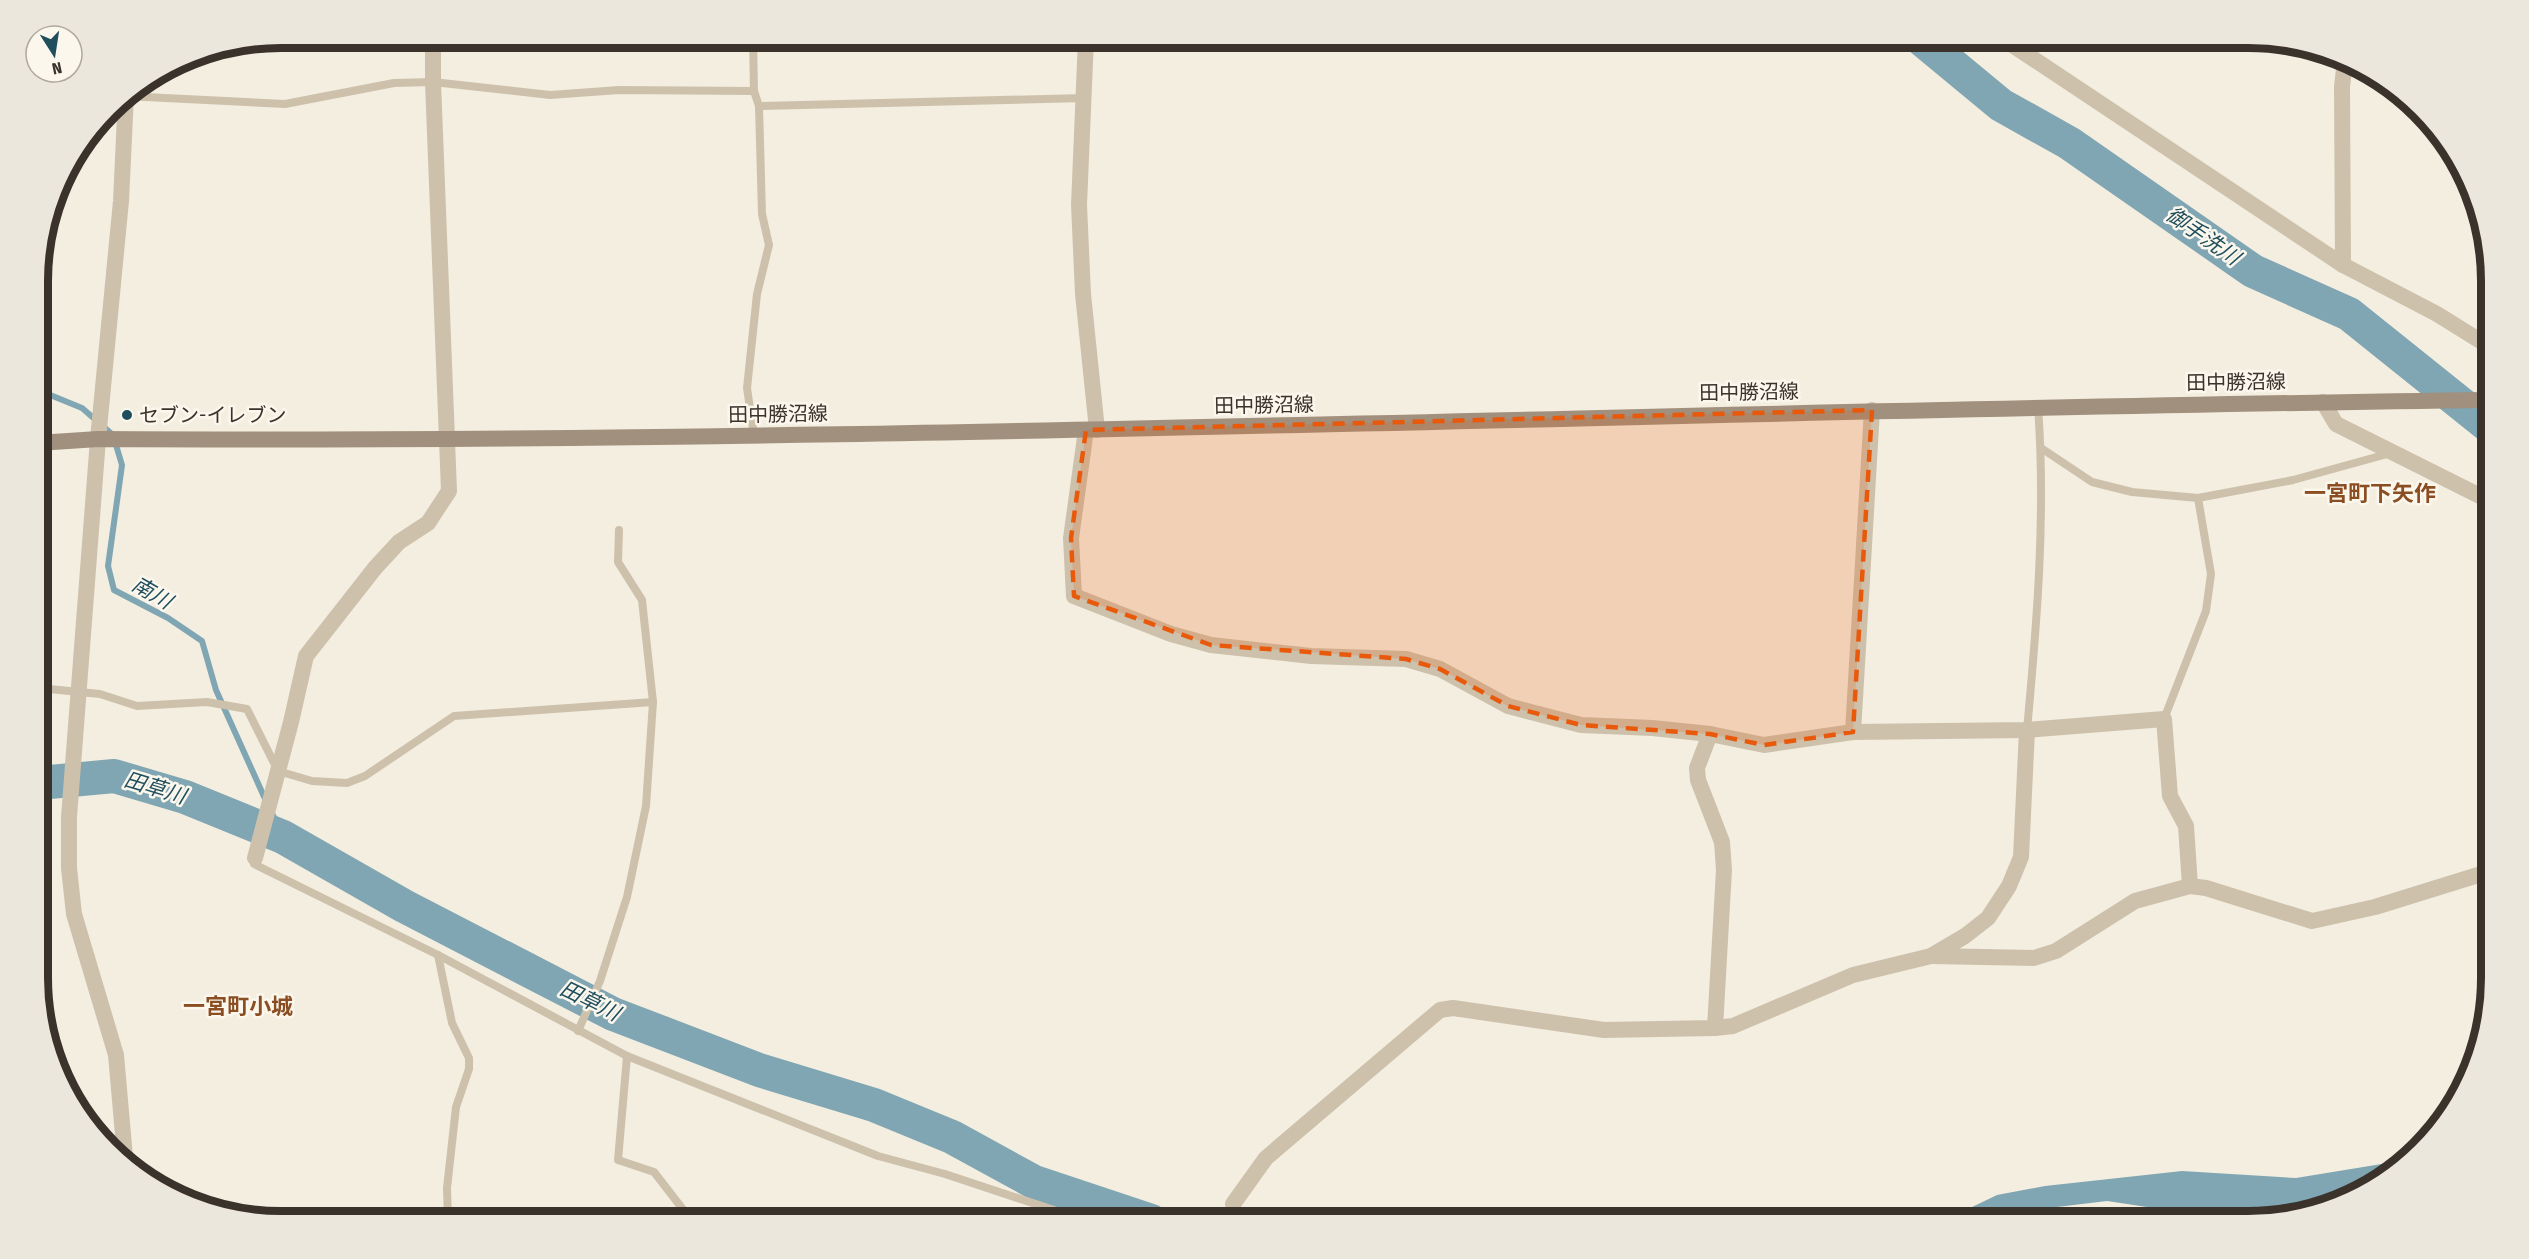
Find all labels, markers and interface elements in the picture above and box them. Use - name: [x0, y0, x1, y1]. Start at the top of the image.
- north arrow: [24, 24, 84, 84]
- text: N: [50, 58, 64, 78]
- water label: 御手洗川: [2161, 201, 2246, 272]
- street label: 田中勝沼線: [2186, 369, 2286, 395]
- street label: 田中勝沼線: [1699, 379, 1799, 405]
- street label: 田中勝沼線: [1214, 392, 1314, 418]
- street label: 田中勝沼線: [728, 401, 828, 427]
- place label: セブン-イレブン: [139, 403, 286, 427]
- marker: セブン-イレブン: [120, 408, 134, 422]
- district label: 一宮町下矢作: [2304, 480, 2436, 507]
- water label: 南川: [127, 571, 178, 616]
- water label: 田草川: [121, 766, 191, 810]
- water label: 田草川: [556, 976, 626, 1027]
- district label: 一宮町小城: [183, 993, 293, 1020]

